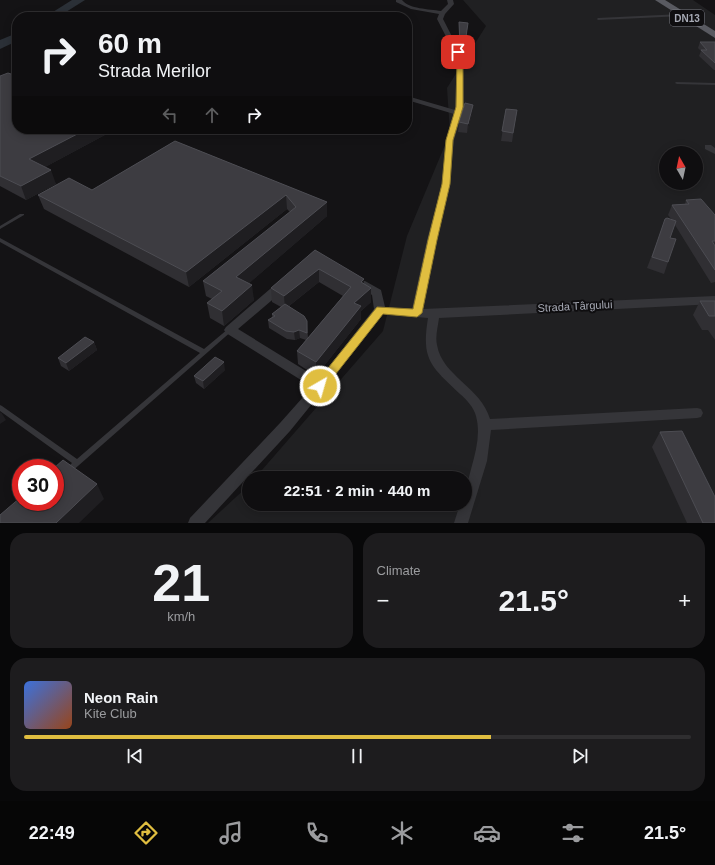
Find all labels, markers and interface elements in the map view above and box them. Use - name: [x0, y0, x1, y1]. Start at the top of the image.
- road number: DN13: [670, 10, 704, 26]
- icon: right: [32, 28, 84, 80]
- text: 60 m: [98, 28, 162, 59]
- pin: [441, 35, 475, 69]
- icon: arrive: [447, 41, 469, 63]
- text: Strada Merilor: [98, 61, 211, 81]
- icon: left: [159, 104, 181, 126]
- icon: ahead: [201, 104, 223, 126]
- icon: right: [243, 104, 265, 126]
- north arrow: [659, 146, 703, 190]
- map controls: [659, 146, 703, 190]
- street label: Strada Târgului: [537, 298, 613, 314]
- position arrow: [299, 365, 341, 407]
- speed limit sign: 30: [12, 459, 64, 511]
- text: 22:51 · 2 min · 440 m: [284, 482, 430, 499]
- text: 21: [152, 554, 210, 612]
- text: Climate: [377, 563, 421, 578]
- text: 21.5°: [499, 584, 569, 617]
- text: −: [377, 588, 389, 613]
- text: +: [678, 588, 691, 613]
- text: km/h: [167, 609, 195, 624]
- text: Neon Rain: [84, 689, 158, 706]
- text: Kite Club: [84, 706, 137, 721]
- icon: previous: [124, 745, 146, 767]
- icon: pause: [346, 745, 368, 767]
- icon: next: [569, 745, 591, 767]
- icon: directions: [132, 819, 160, 847]
- icon: music: [217, 819, 245, 847]
- icon: phone: [303, 819, 331, 847]
- icon: climate: [388, 819, 416, 847]
- icon: car: [473, 819, 501, 847]
- icon: filters: [559, 819, 587, 847]
- text: 22:49: [29, 823, 75, 843]
- text: 21.5°: [644, 823, 686, 843]

